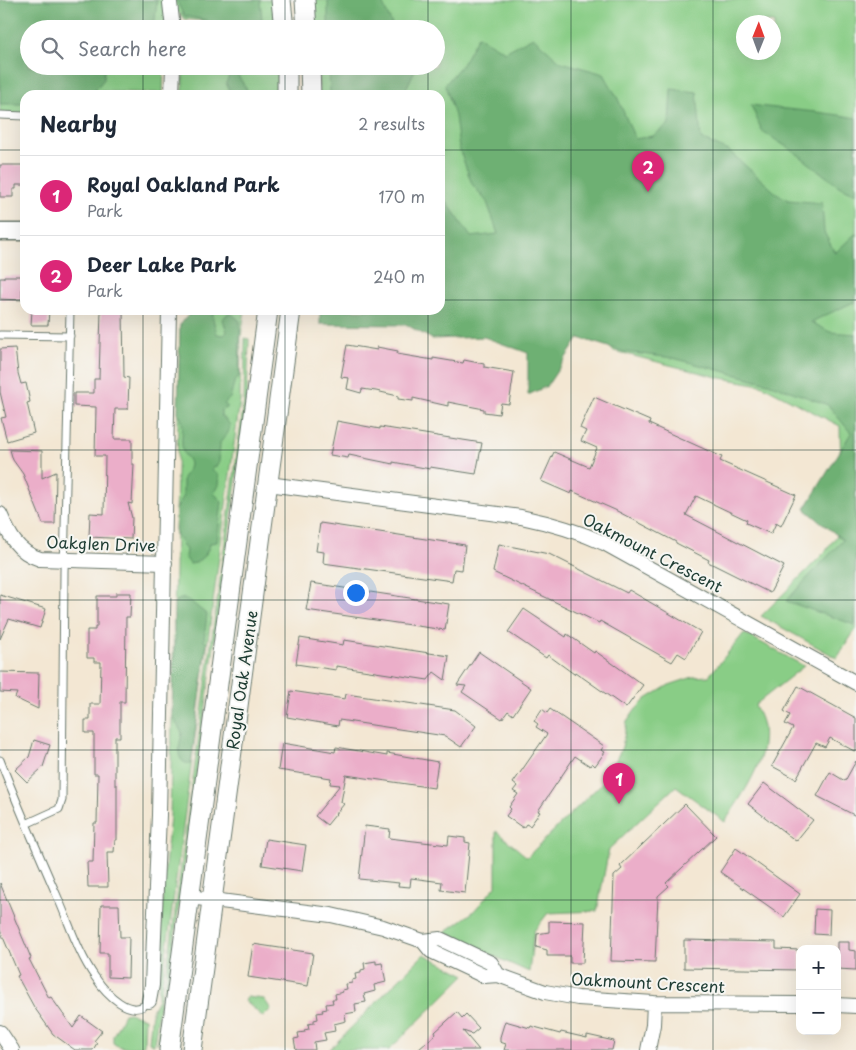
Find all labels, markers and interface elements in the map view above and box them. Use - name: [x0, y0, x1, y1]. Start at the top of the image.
- north arrow: [736, 15, 781, 60]
- search box: [20, 20, 445, 75]
- icon: search: [38, 34, 66, 62]
- text: Search here: [78, 34, 187, 62]
- text: Nearby: [40, 107, 117, 139]
- text: 2 results: [358, 111, 425, 135]
- pin: 2: [632, 151, 664, 192]
- text: Royal Oakland Park: [87, 170, 280, 198]
- text: 1: [52, 184, 60, 208]
- text: 170 m: [379, 184, 425, 208]
- text: Park: [87, 198, 123, 222]
- text: Deer Lake Park: [87, 250, 236, 278]
- text: 2: [50, 264, 62, 288]
- text: 240 m: [373, 264, 425, 288]
- text: Park: [87, 278, 123, 302]
- street label: Oakmount Crescent: [579, 506, 728, 598]
- street label: Oakglen Drive: [46, 529, 156, 557]
- your location: [343, 580, 369, 606]
- street label: Royal Oak Avenue: [219, 609, 263, 751]
- pin: 1: [603, 763, 635, 804]
- map controls: [796, 945, 841, 1035]
- button: +: [796, 945, 841, 990]
- street label: Oakmount Crescent: [570, 966, 726, 998]
- button: −: [796, 990, 841, 1035]

